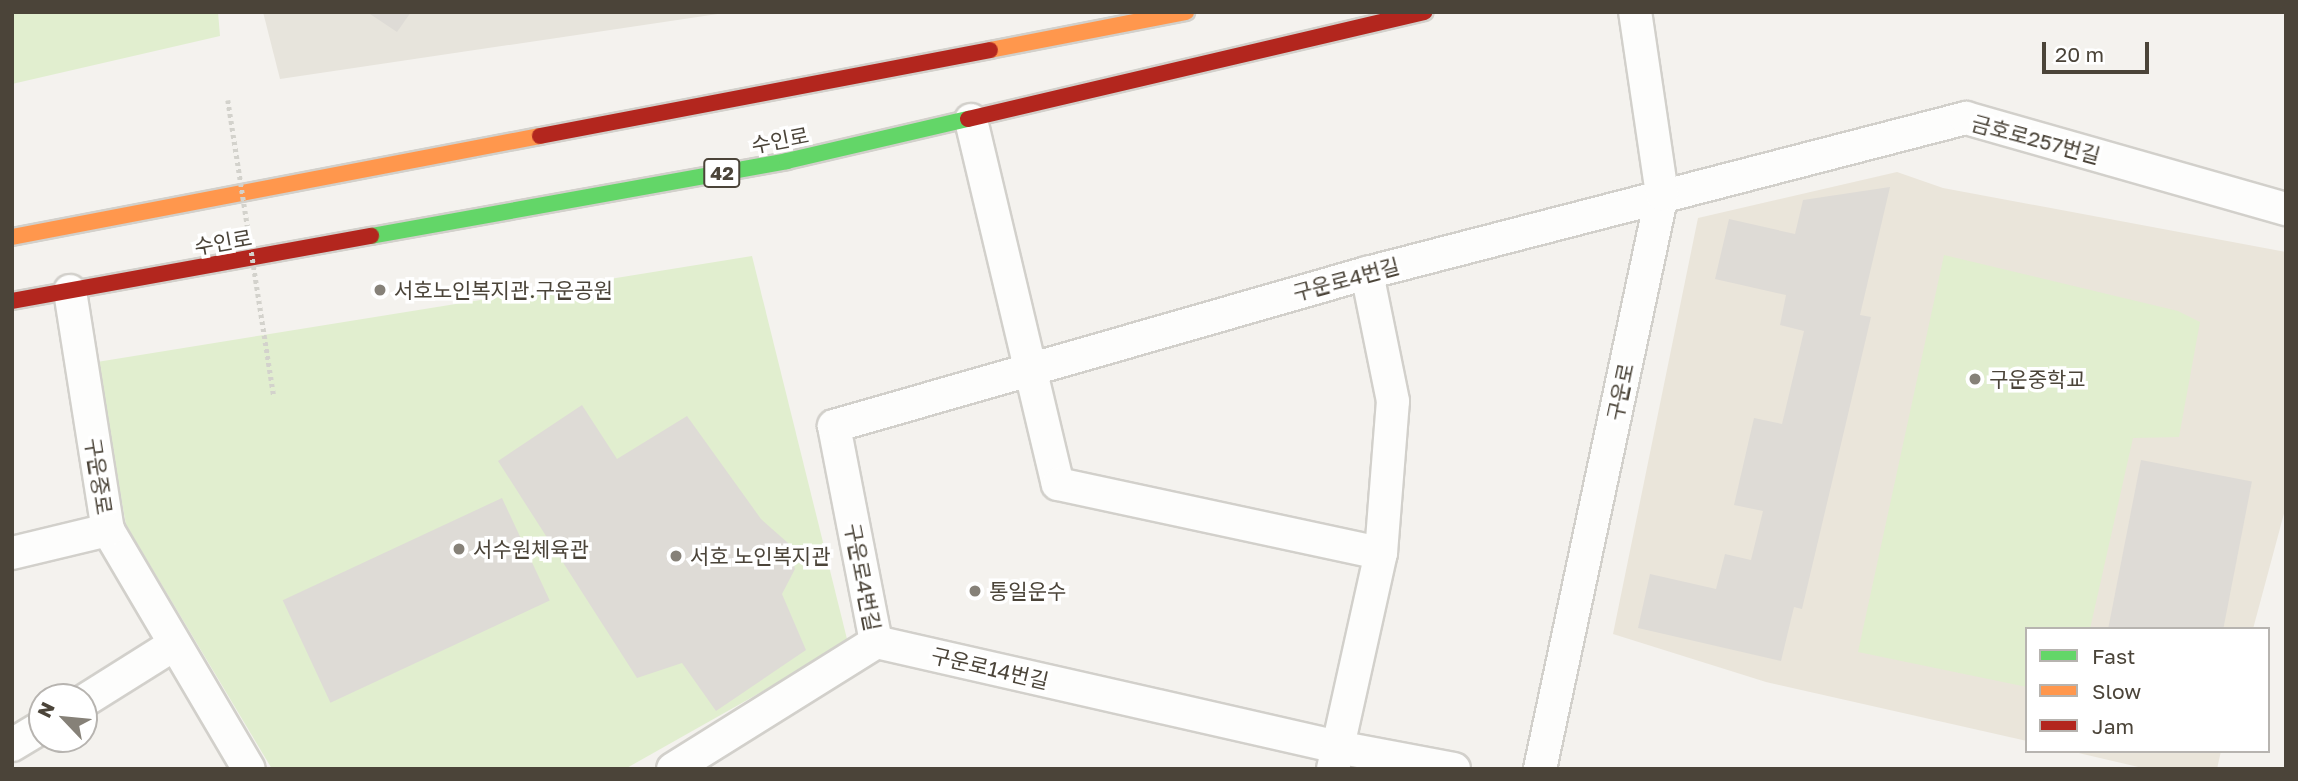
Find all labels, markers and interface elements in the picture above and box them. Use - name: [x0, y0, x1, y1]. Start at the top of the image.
- scale bar: [2046, 28, 2153, 72]
- text: 20 m: [2055, 41, 2104, 67]
- street label: 금호로257번길: [1969, 110, 2103, 168]
- street label: 수인로: [749, 122, 811, 158]
- road number: 42: [703, 158, 741, 188]
- street label: 수인로: [192, 225, 254, 259]
- street label: 구운로4번길: [1290, 253, 1402, 305]
- place label: 서호노인복지관.구운공원: [394, 277, 613, 303]
- marker: 서호노인복지관.구운공원: [372, 282, 388, 298]
- street label: 구운로: [1602, 361, 1638, 423]
- place label: 구운중학교: [1989, 366, 2086, 392]
- marker: 구운중학교: [1967, 371, 1983, 387]
- street label: 구운중로: [81, 436, 117, 516]
- street label: 구운로4번길: [840, 521, 886, 633]
- place label: 서수원체육관: [473, 536, 589, 562]
- marker: 서수원체육관: [451, 541, 467, 557]
- place label: 서호 노인복지관: [690, 543, 830, 569]
- marker: 서호 노인복지관: [668, 548, 684, 564]
- place label: 통일운수: [989, 578, 1066, 604]
- marker: 통일운수: [967, 583, 983, 599]
- legend: [2025, 627, 2270, 753]
- street label: 구운로14번길: [929, 642, 1051, 694]
- text: Fast: [2092, 643, 2135, 669]
- text: Slow: [2092, 678, 2141, 704]
- north arrow: [28, 683, 98, 753]
- text: N: [32, 698, 59, 721]
- text: Jam: [2092, 713, 2134, 739]

